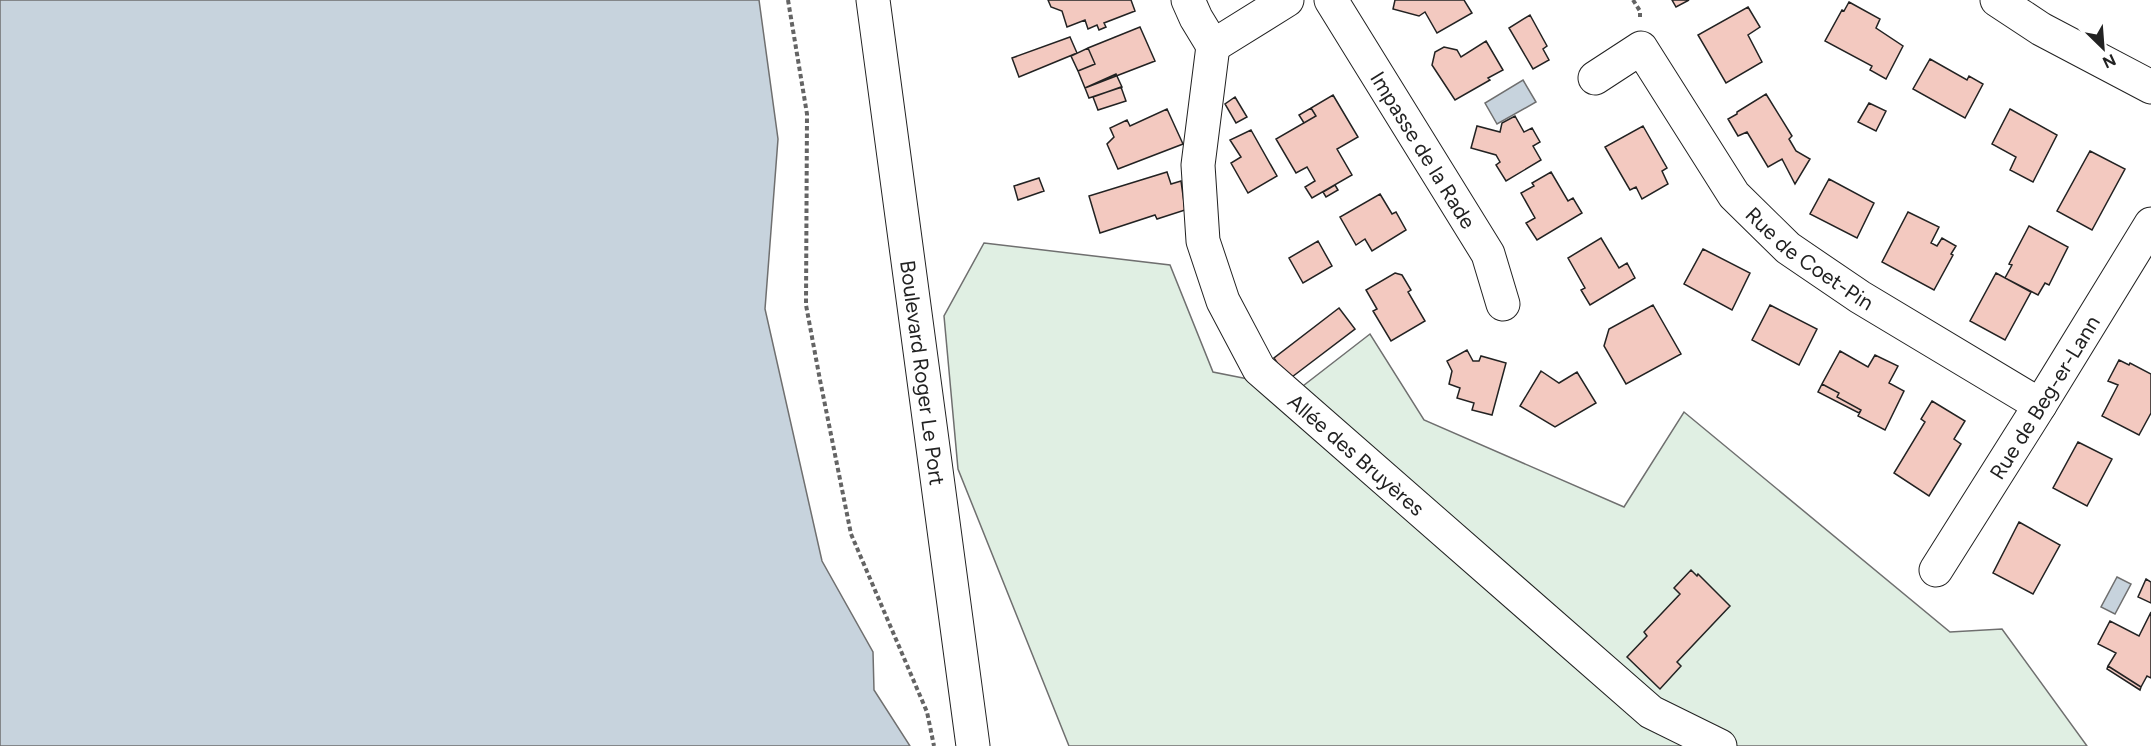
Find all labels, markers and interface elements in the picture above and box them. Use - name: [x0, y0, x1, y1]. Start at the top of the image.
- north arrow: [2073, 18, 2133, 78]
- text: N: [2100, 50, 2119, 72]
- street label: Impasse de la Rade: [1366, 67, 1482, 233]
- street label: Rue de Coet-Pin: [1741, 201, 1878, 315]
- street label: Boulevard Roger Le Port: [896, 259, 950, 487]
- street label: Rue de Beg-er-Lann: [1984, 311, 2105, 484]
- street label: Allée des Bruyères: [1283, 388, 1430, 521]

